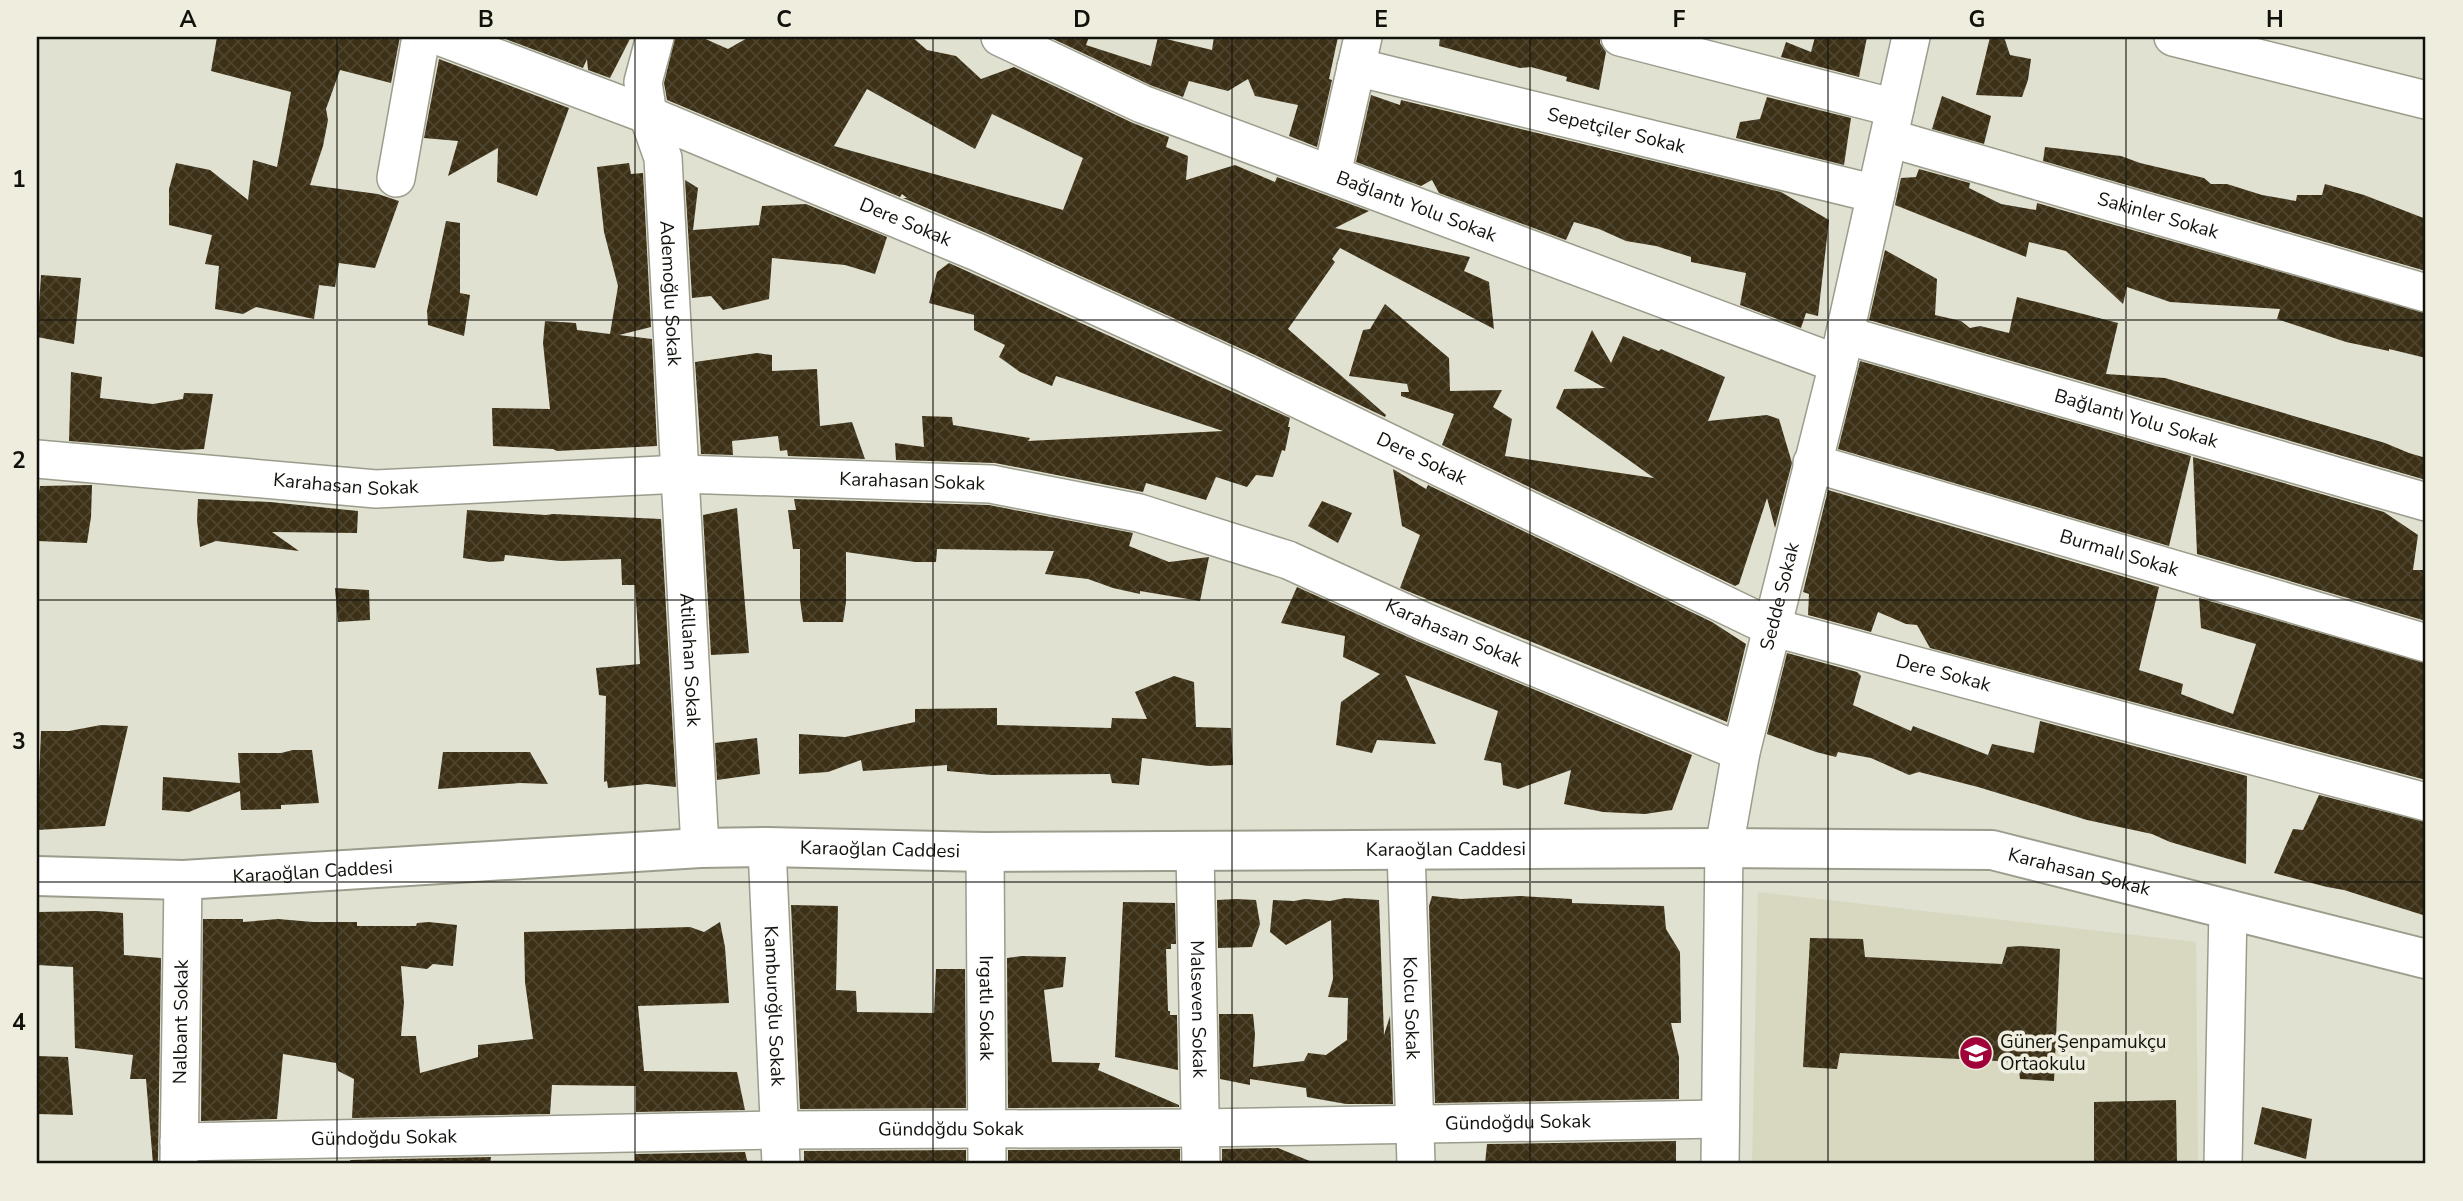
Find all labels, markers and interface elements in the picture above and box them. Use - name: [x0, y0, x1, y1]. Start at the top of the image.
- text: A: [179, 4, 197, 35]
- text: B: [478, 4, 494, 35]
- text: C: [776, 4, 792, 35]
- text: D: [1073, 4, 1091, 35]
- text: E: [1374, 4, 1388, 35]
- text: F: [1673, 4, 1686, 35]
- text: G: [1969, 4, 1985, 35]
- text: H: [2266, 4, 2284, 35]
- street label: Sepetçiler Sokak: [1545, 101, 1689, 160]
- text: 1: [12, 164, 26, 195]
- street label: Bağlantı Yolu Sokak: [1333, 165, 1501, 249]
- street label: Sakinler Sokak: [2094, 186, 2222, 246]
- street label: Dere Sokak: [856, 191, 956, 253]
- street label: Ademoğlu Sokak: [653, 220, 687, 367]
- street label: Bağlantı Yolu Sokak: [2051, 383, 2222, 455]
- street label: Dere Sokak: [1372, 426, 1472, 492]
- text: 2: [12, 445, 26, 476]
- street label: Karahasan Sokak: [839, 466, 986, 497]
- street label: Karahasan Sokak: [272, 467, 420, 502]
- street label: Burmalı Sokak: [2056, 523, 2182, 583]
- street label: Sedde Sokak: [1754, 539, 1806, 653]
- street label: Atillahan Sokak: [673, 592, 706, 728]
- street label: Karahasan Sokak: [1381, 593, 1526, 674]
- street label: Dere Sokak: [1893, 648, 1994, 698]
- text: 3: [12, 726, 26, 757]
- street label: Karaoğlan Caddesi: [800, 835, 960, 864]
- street label: Karaoğlan Caddesi: [1366, 836, 1526, 863]
- street label: Karahasan Sokak: [2005, 842, 2154, 902]
- street label: Karaoğlan Caddesi: [232, 854, 393, 890]
- street label: Kamburoğlu Sokak: [757, 925, 791, 1087]
- street label: Malseven Sokak: [1184, 940, 1212, 1079]
- street label: Irgatlı Sokak: [973, 955, 999, 1061]
- street label: Kolcu Sokak: [1396, 956, 1426, 1061]
- street label: Nalbant Sokak: [167, 959, 195, 1084]
- text: 4: [12, 1007, 26, 1038]
- place label: Güner Şenpamukçu Ortaokulu: [2000, 1029, 2166, 1077]
- school or university icon: Güner Şenpamukçu Ortaokulu: [1957, 1034, 1995, 1072]
- street label: Gündoğdu Sokak: [1445, 1108, 1592, 1137]
- street label: Gündoğdu Sokak: [878, 1116, 1024, 1143]
- street label: Gündoğdu Sokak: [311, 1123, 458, 1152]

